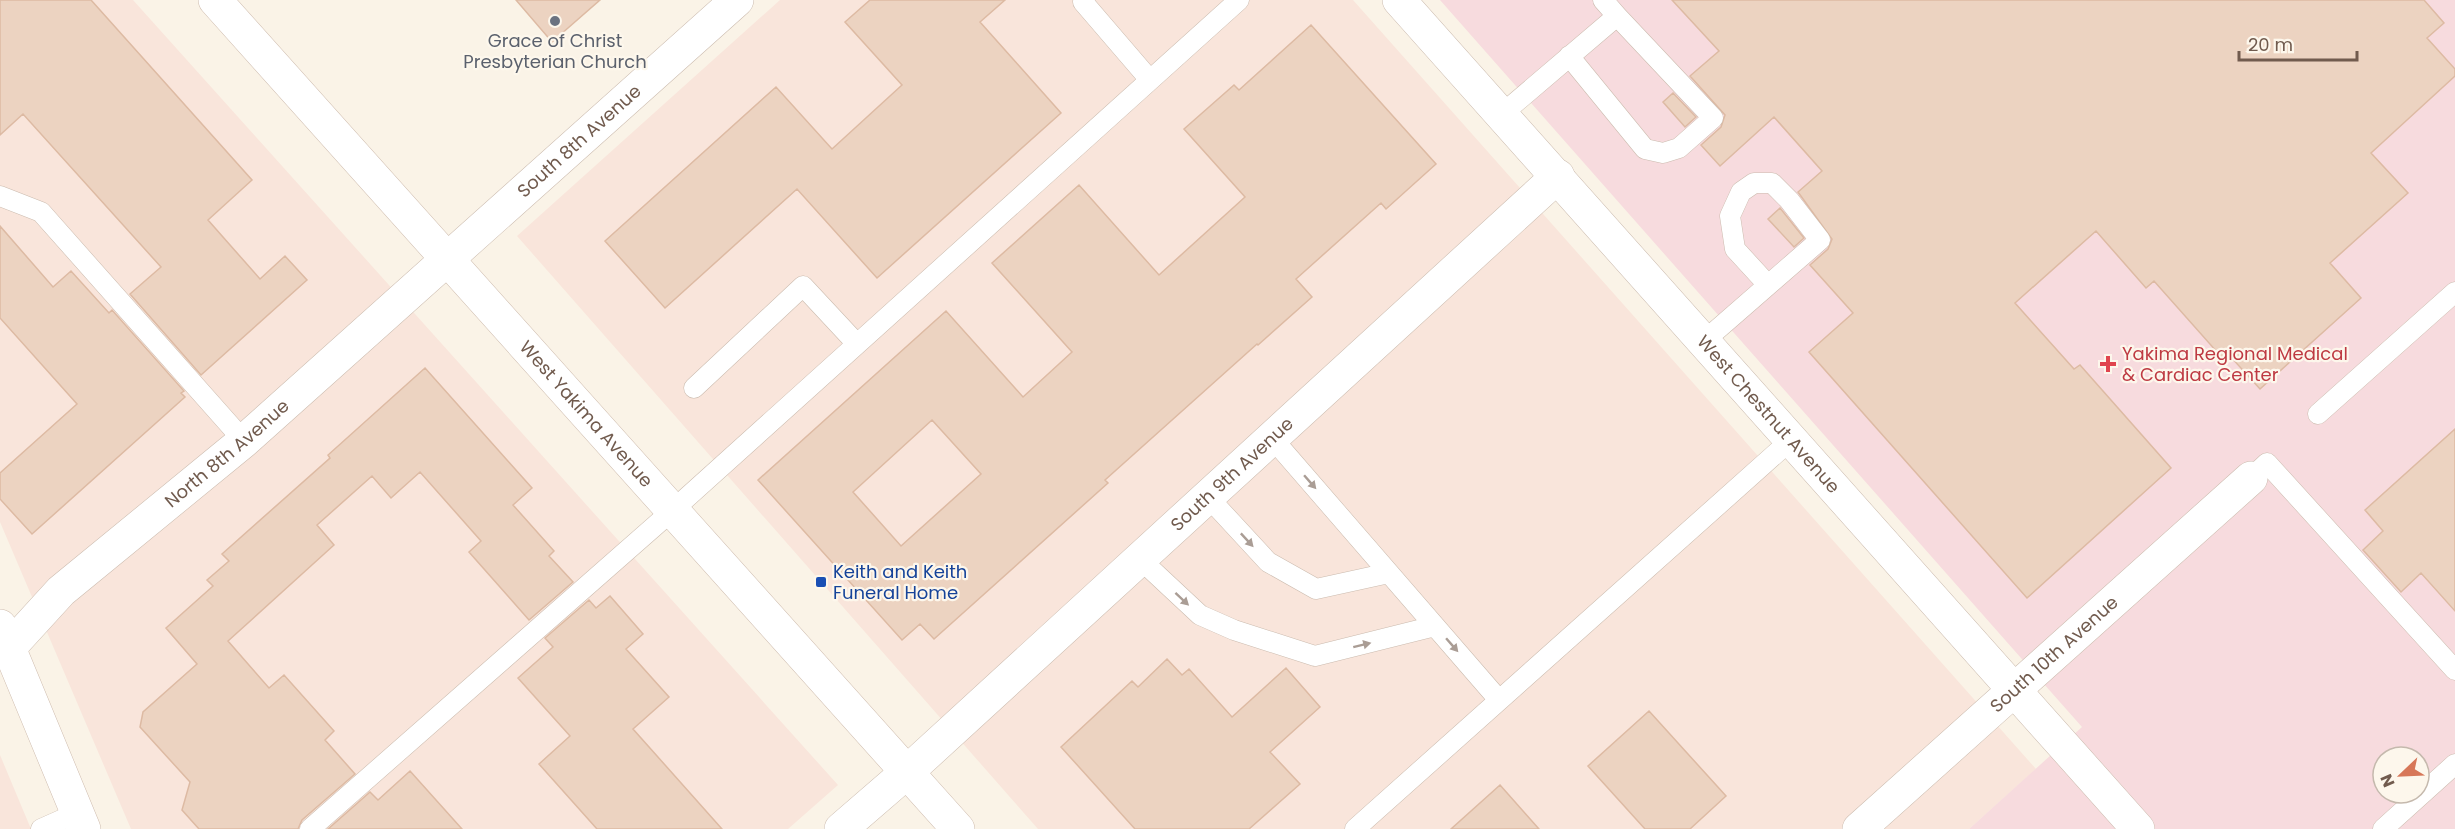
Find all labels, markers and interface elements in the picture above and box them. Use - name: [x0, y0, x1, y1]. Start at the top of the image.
- marker: Grace of Christ Presbyterian Church: [548, 14, 562, 28]
- scale bar: [2239, 24, 2358, 62]
- place label: Grace of Christ Presbyterian Church: [463, 28, 647, 74]
- text: 20 m: [2248, 32, 2293, 57]
- street label: South 8th Avenue: [512, 79, 646, 203]
- street label: West Chestnut Avenue: [1691, 329, 1846, 498]
- street label: West Yakima Avenue: [514, 335, 659, 492]
- place label: Yakima Regional Medical & Cardiac Center: [2122, 341, 2348, 387]
- marker: Yakima Regional Medical & Cardiac Center: [2099, 355, 2117, 373]
- street label: North 8th Avenue: [159, 394, 294, 513]
- street label: South 9th Avenue: [1165, 411, 1299, 537]
- one-way arrow: [1304, 474, 1317, 490]
- one-way arrow: [1240, 532, 1254, 547]
- place label: Keith and Keith Funeral Home: [833, 559, 967, 605]
- marker: Keith and Keith Funeral Home: [814, 575, 828, 589]
- street label: South 10th Avenue: [1984, 590, 2123, 718]
- one-way arrow: [1175, 592, 1190, 606]
- one-way arrow: [1445, 637, 1458, 652]
- one-way arrow: [1353, 639, 1371, 649]
- north arrow: [2371, 745, 2431, 805]
- text: N: [2375, 771, 2401, 791]

